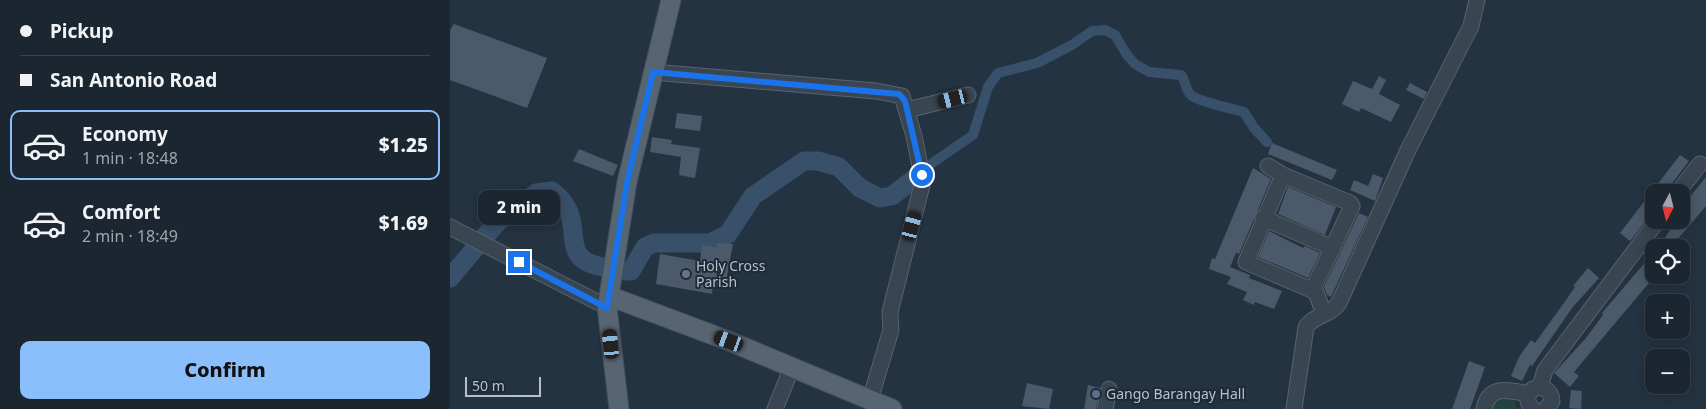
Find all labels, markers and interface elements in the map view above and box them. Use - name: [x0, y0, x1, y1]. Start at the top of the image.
- text: Pickup: [50, 18, 113, 44]
- text: San Antonio Road: [50, 67, 217, 93]
- car: [936, 88, 969, 110]
- text: Economy: [82, 121, 168, 147]
- icon: car: [22, 123, 67, 168]
- text: $1.25: [379, 132, 428, 158]
- text: 1 min · 18:48: [82, 147, 178, 169]
- route start: [911, 164, 933, 186]
- north arrow: [1645, 184, 1690, 229]
- map controls: [1645, 184, 1690, 394]
- callout: 2 min: [478, 190, 560, 224]
- text: 2 min: [497, 196, 541, 218]
- text: Comfort: [82, 199, 161, 225]
- icon: car: [22, 201, 67, 246]
- text: $1.69: [379, 210, 428, 236]
- car: [900, 210, 923, 242]
- text: 2 min · 18:49: [82, 225, 178, 247]
- button: locate: [1645, 239, 1690, 284]
- route end: [508, 251, 530, 273]
- place label: Holy Cross Parish: [696, 256, 766, 291]
- marker: Holy Cross Parish: [680, 268, 692, 280]
- button: +: [1645, 294, 1690, 339]
- car: [601, 328, 620, 360]
- car: [712, 329, 745, 353]
- button: Confirm: [20, 341, 430, 399]
- button: −: [1645, 349, 1690, 394]
- scale bar: [465, 374, 541, 397]
- text: 50 m: [472, 376, 505, 395]
- place label: Gango Barangay Hall: [1106, 384, 1245, 403]
- marker: Gango Barangay Hall: [1090, 388, 1102, 400]

